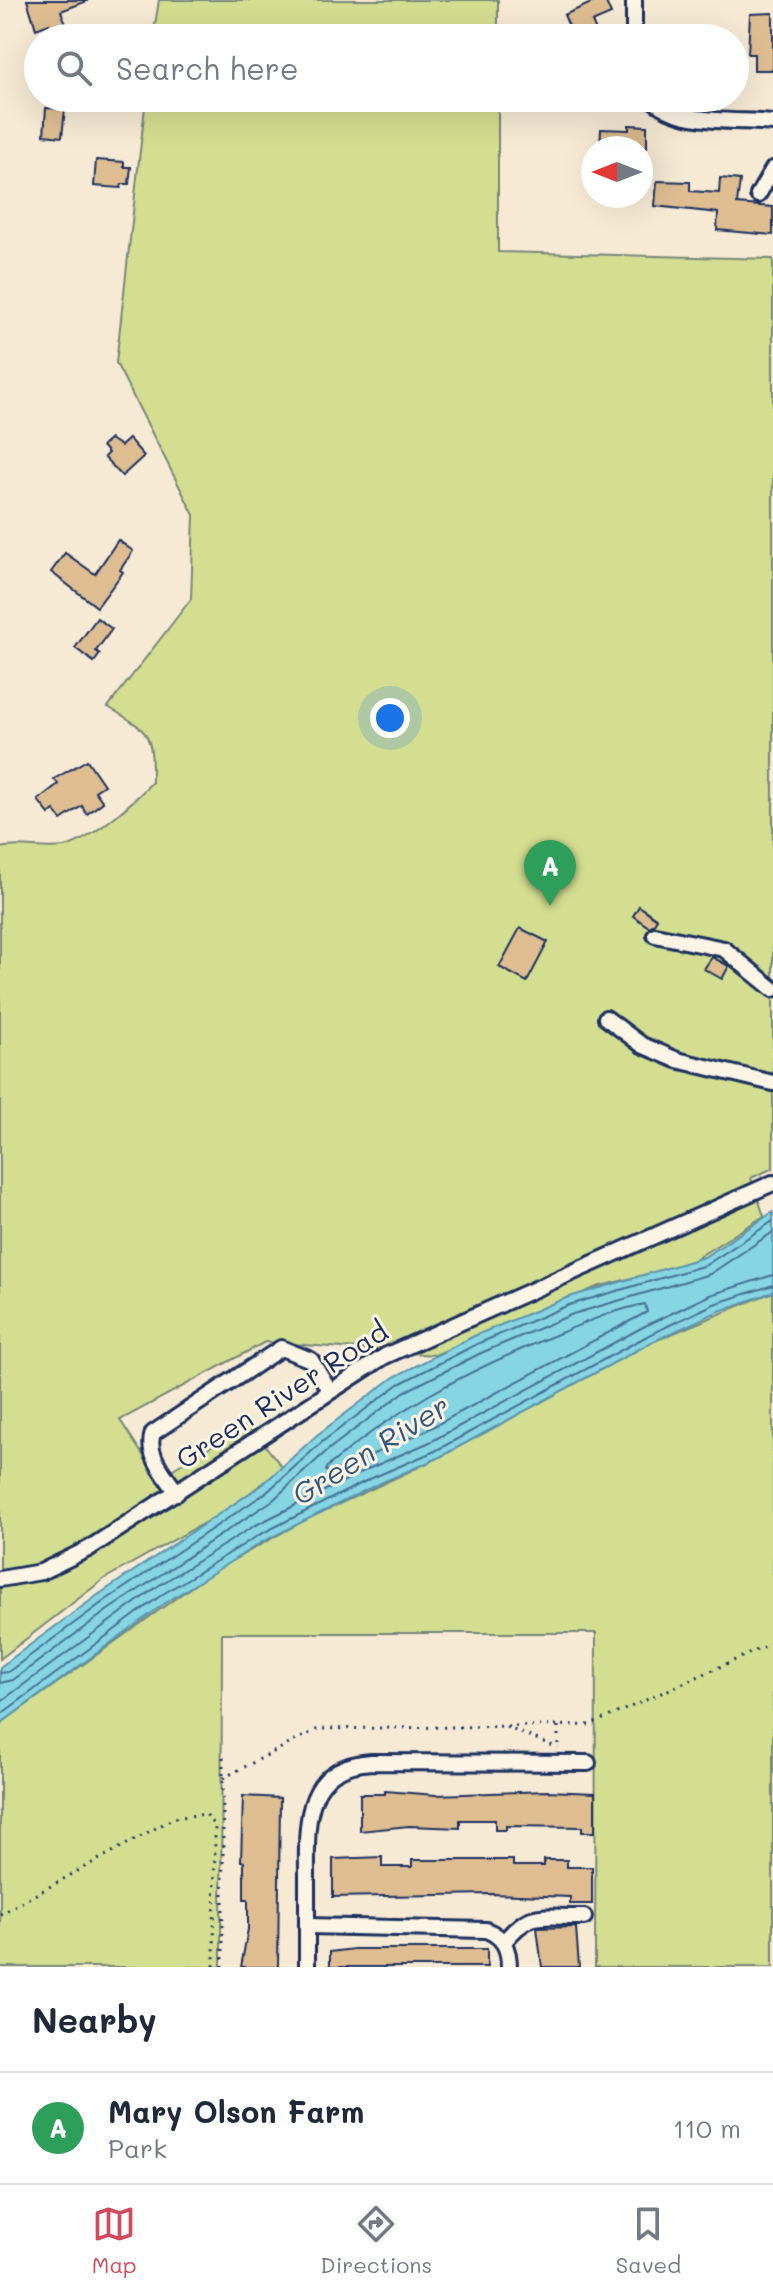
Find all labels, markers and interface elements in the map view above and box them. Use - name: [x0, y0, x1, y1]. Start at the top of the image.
- search box: [24, 24, 749, 112]
- icon: search: [52, 46, 96, 90]
- text: Search here: [116, 48, 299, 88]
- north arrow: [581, 136, 653, 208]
- your location: [370, 698, 410, 738]
- pin: A: [524, 840, 576, 906]
- street label: Green River Road: [170, 1314, 394, 1476]
- water label: Green River: [286, 1388, 456, 1514]
- text: Nearby: [32, 1997, 157, 2042]
- text: Mary Olson Farm: [108, 2091, 364, 2131]
- text: A: [49, 2111, 67, 2145]
- text: 110 m: [673, 2111, 741, 2145]
- text: Park: [108, 2131, 167, 2165]
- tab: Map: [92, 2202, 137, 2279]
- tab: Directions: [320, 2202, 432, 2279]
- tab: Saved: [616, 2202, 681, 2279]

